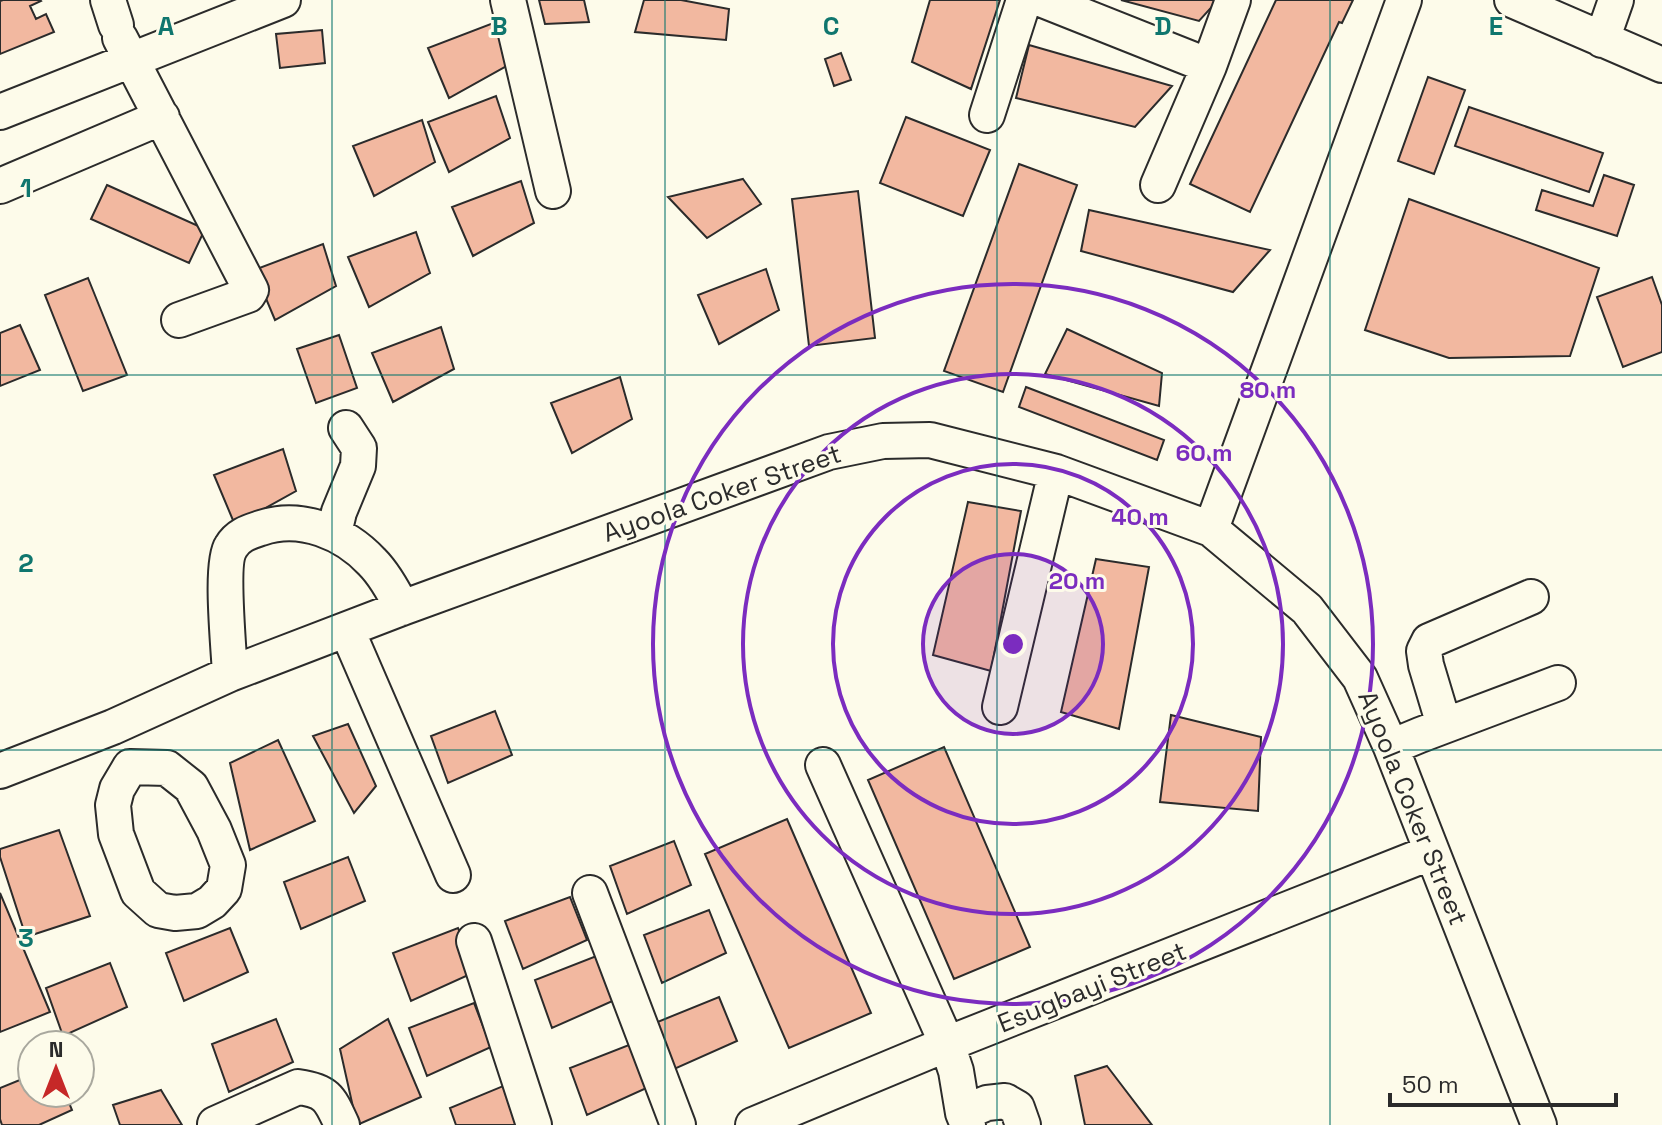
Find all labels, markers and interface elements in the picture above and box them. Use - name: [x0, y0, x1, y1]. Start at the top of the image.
- text: A: [158, 9, 175, 43]
- text: B: [490, 9, 508, 43]
- text: C: [823, 9, 839, 43]
- text: D: [1154, 9, 1172, 43]
- text: E: [1489, 9, 1503, 43]
- text: 1: [20, 171, 32, 205]
- text: 80 m: [1240, 374, 1296, 405]
- street label: Ayoola Coker Street: [598, 436, 846, 550]
- text: 60 m: [1176, 437, 1232, 468]
- text: 40 m: [1111, 501, 1169, 532]
- text: 2: [18, 546, 34, 580]
- text: 20 m: [1049, 565, 1105, 596]
- centre of rings: [999, 630, 1027, 658]
- street label: Ayoola Coker Street: [1350, 686, 1476, 930]
- text: 3: [18, 921, 34, 955]
- street label: Esugbayi Street: [993, 934, 1191, 1040]
- north arrow: [16, 1029, 96, 1109]
- text: N: [49, 1035, 63, 1063]
- scale bar: [1390, 1057, 1616, 1107]
- text: 50 m: [1402, 1069, 1459, 1100]

